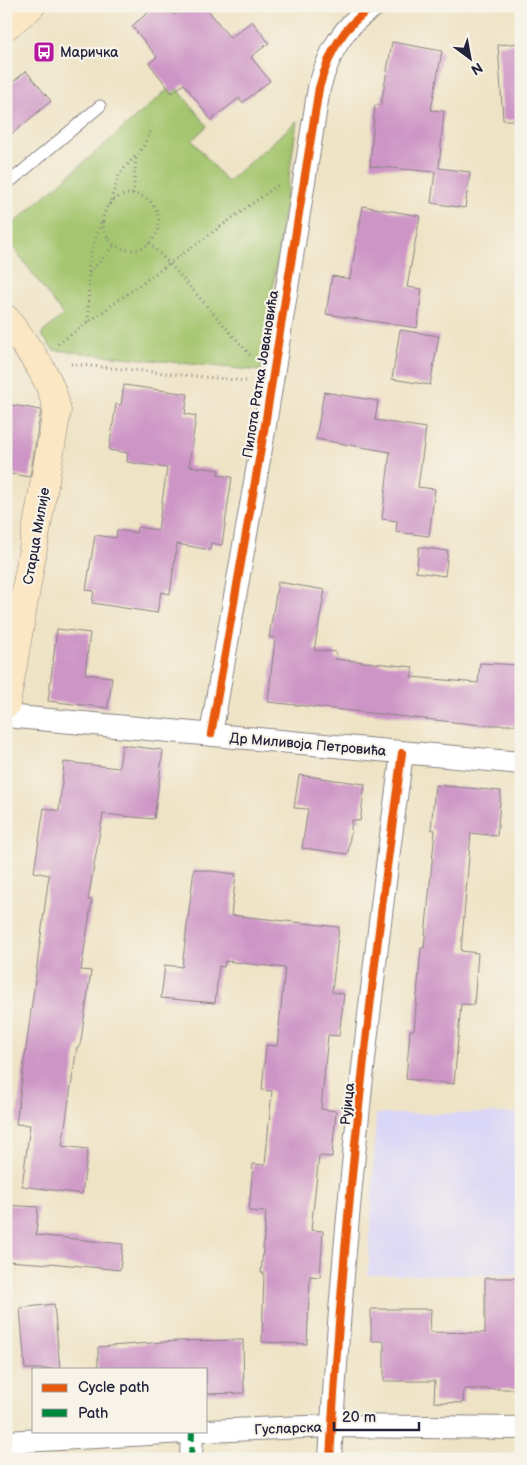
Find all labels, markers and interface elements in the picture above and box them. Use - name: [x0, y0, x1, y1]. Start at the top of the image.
- north arrow: [444, 32, 494, 82]
- bus stop icon: Маричка: [32, 40, 56, 64]
- place label: Маричка: [60, 44, 119, 61]
- text: N: [468, 59, 486, 79]
- street label: Пилота Ратка Јовановића: [239, 288, 282, 459]
- street label: Старца Милије: [20, 486, 53, 586]
- street label: Др Миливоја Петровића: [229, 729, 388, 760]
- street label: Рујица: [337, 1081, 358, 1126]
- legend: [32, 1368, 208, 1432]
- text: Cycle path: [78, 1378, 149, 1397]
- scale bar: [334, 1400, 420, 1432]
- text: Path: [78, 1404, 108, 1423]
- text: 20 m: [342, 1408, 376, 1427]
- street label: Гусларска: [254, 1419, 323, 1438]

